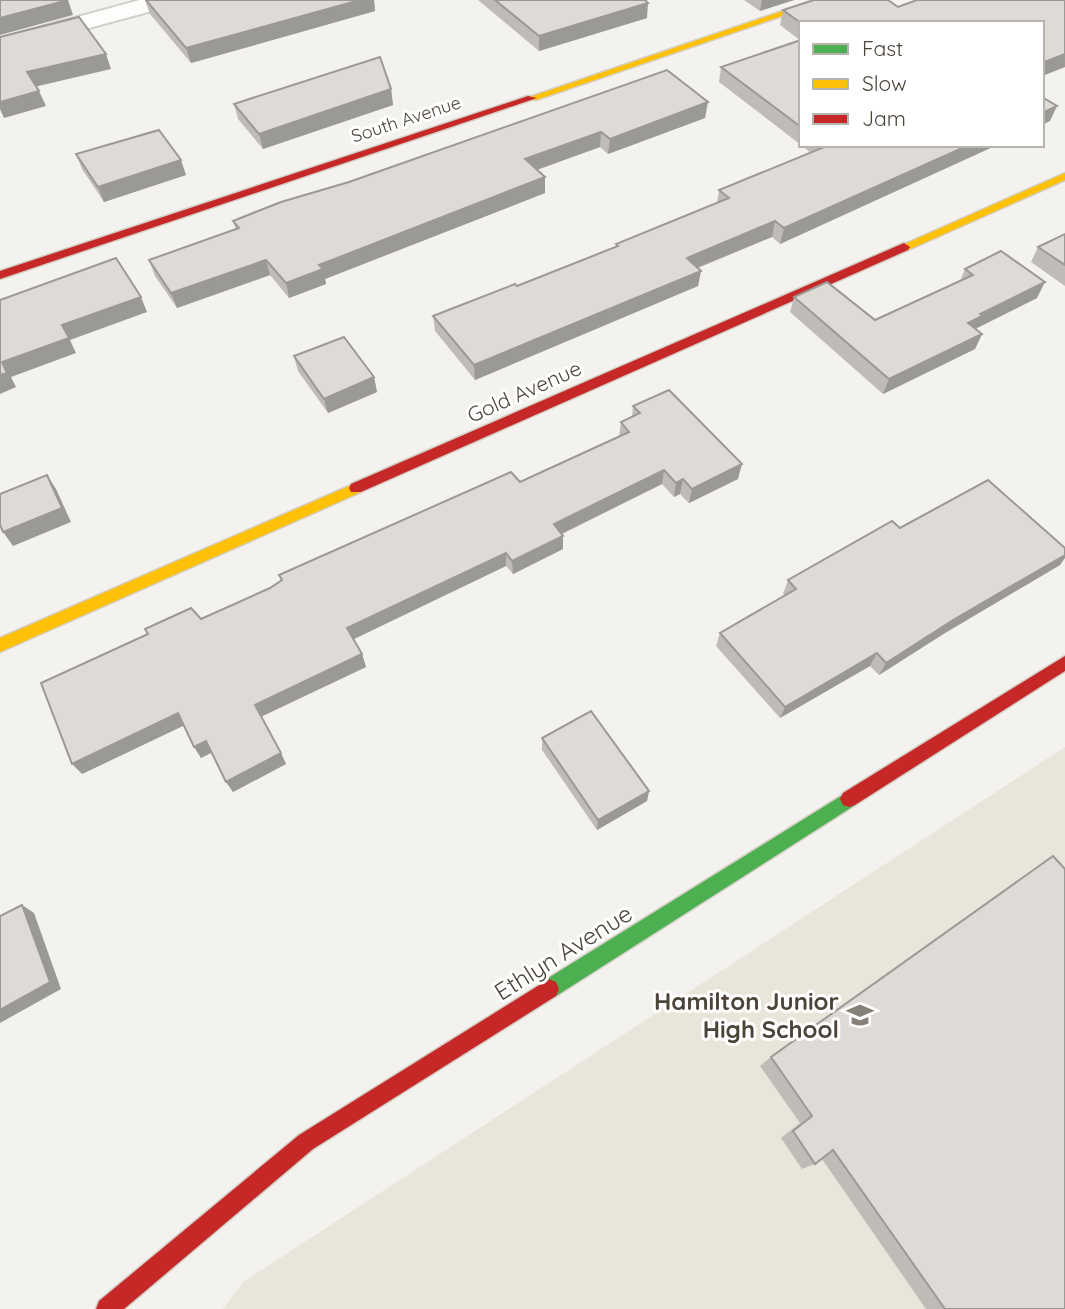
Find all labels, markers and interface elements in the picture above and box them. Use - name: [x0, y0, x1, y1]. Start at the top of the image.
- legend: [799, 21, 1044, 147]
- text: Fast: [862, 35, 903, 61]
- text: Slow: [862, 70, 907, 96]
- street label: South Avenue: [348, 90, 464, 148]
- text: Jam: [862, 105, 906, 131]
- street label: Gold Avenue: [463, 354, 585, 428]
- street label: Ethlyn Avenue: [489, 898, 637, 1006]
- place label: Hamilton Junior High School: [654, 986, 839, 1044]
- school or university icon: Hamilton Junior High School: [845, 1000, 875, 1030]

